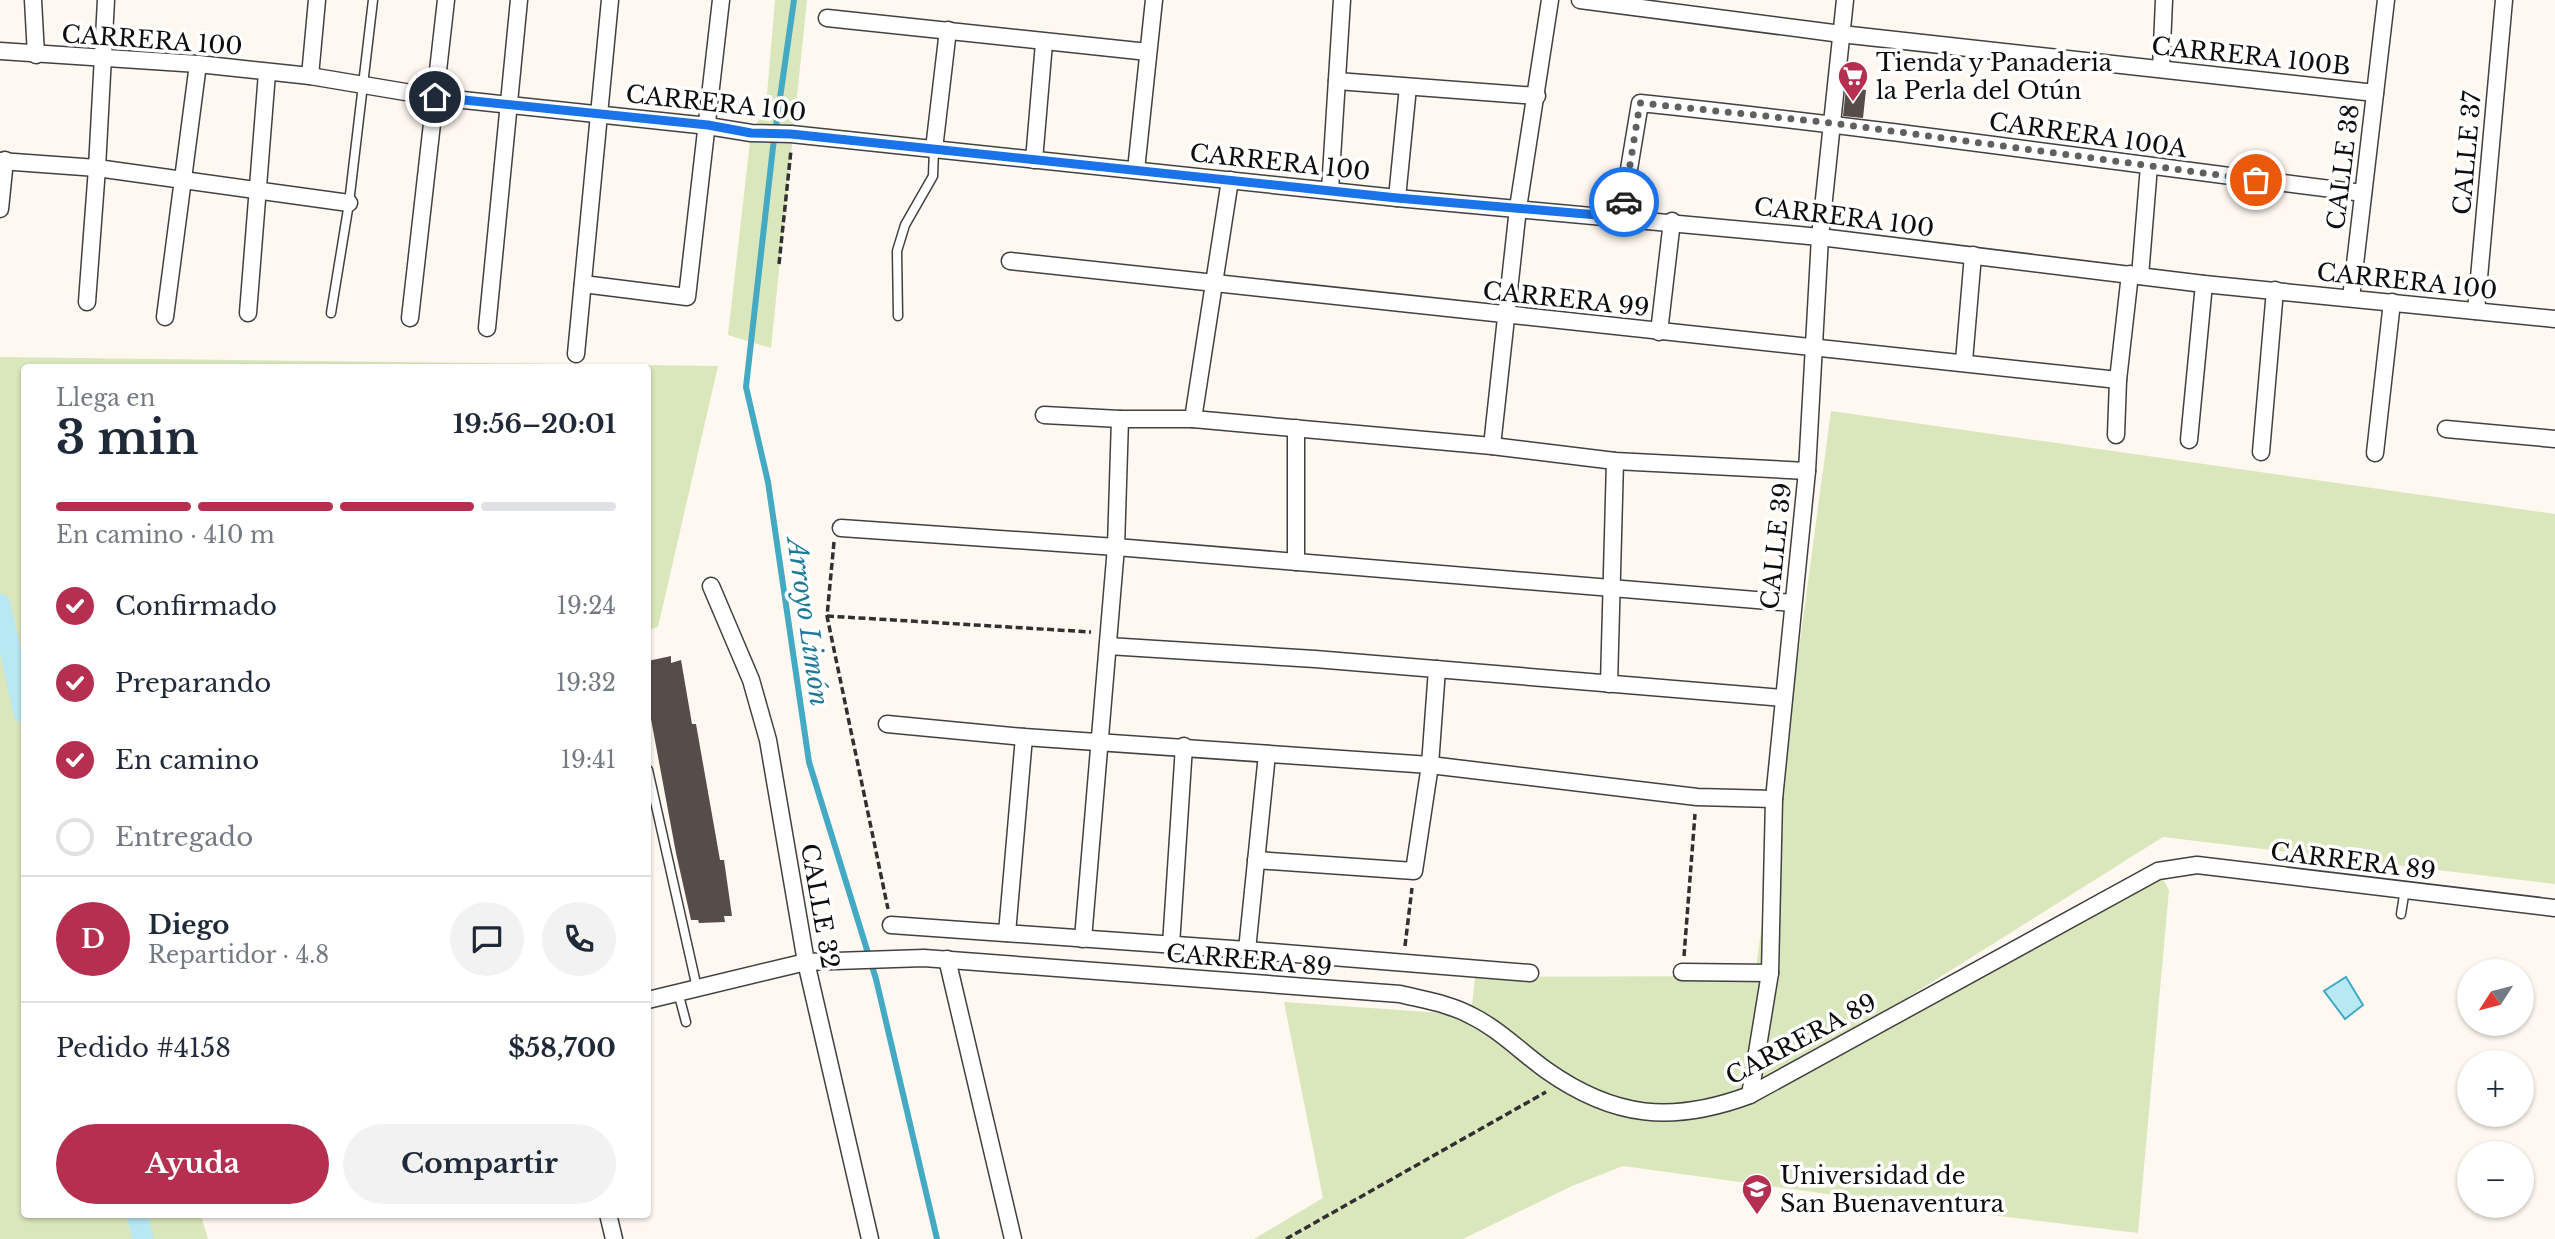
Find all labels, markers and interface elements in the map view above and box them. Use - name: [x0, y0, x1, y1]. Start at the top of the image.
- street label: CARRERA 100: [61, 19, 243, 61]
- street label: CARRERA 100B: [2150, 31, 2352, 81]
- place label: Tienda y Panaderia la Perla del Otún: [1876, 48, 2113, 105]
- supermarket icon: Tienda y Panaderia la Perla del Otún: [1836, 59, 1870, 103]
- pin: [405, 67, 465, 127]
- icon: home: [416, 78, 454, 116]
- street label: CARRERA 100: [624, 79, 808, 127]
- street label: CALLE 37: [2447, 89, 2487, 216]
- street label: CALLE 38: [2321, 103, 2365, 231]
- street label: CARRERA 100A: [1987, 107, 2189, 163]
- street label: CARRERA 100: [1188, 138, 1372, 186]
- pin: [2226, 150, 2286, 210]
- icon: bag: [2237, 161, 2275, 199]
- courier: [1589, 167, 1659, 237]
- icon: car: [1605, 183, 1643, 221]
- street label: CARRERA 100: [1752, 192, 1936, 242]
- street label: CARRERA 100: [2315, 257, 2499, 305]
- street label: CARRERA 99: [1481, 276, 1651, 322]
- text: Llega en: [56, 384, 155, 412]
- text: 19:56–20:01: [453, 408, 616, 440]
- text: 3 min: [56, 409, 198, 466]
- street label: CALLE 39: [1755, 481, 1797, 611]
- text: En camino · 410 m: [56, 521, 275, 549]
- water label: Arroyo Limón: [780, 533, 836, 708]
- icon: check: [56, 587, 94, 625]
- text: Confirmado: [115, 590, 277, 622]
- text: 19:24: [557, 592, 616, 620]
- icon: check: [56, 664, 94, 702]
- text: Preparando: [115, 667, 271, 699]
- text: 19:32: [556, 669, 616, 697]
- icon: check: [56, 741, 94, 779]
- text: En camino: [115, 744, 259, 776]
- text: 19:41: [561, 746, 616, 774]
- text: Entregado: [115, 821, 253, 853]
- street label: CARRERA 89: [2269, 836, 2437, 886]
- street label: CALLE 32: [795, 841, 845, 971]
- button: chat: [450, 902, 524, 976]
- button: phone: [542, 902, 616, 976]
- text: Diego: [148, 909, 229, 941]
- text: D: [81, 923, 105, 955]
- street label: CARRERA 89: [1165, 938, 1333, 982]
- text: Repartidor · 4.8: [148, 941, 329, 969]
- north arrow: [2457, 959, 2534, 1036]
- map controls: [2457, 959, 2534, 1218]
- street label: CARRERA 89: [1721, 987, 1881, 1091]
- text: Pedido #4158: [56, 1032, 231, 1064]
- text: $58,700: [508, 1032, 616, 1064]
- button: +: [2457, 1050, 2534, 1127]
- button: Ayuda: [56, 1124, 329, 1204]
- button: Compartir: [343, 1124, 616, 1204]
- button: −: [2457, 1141, 2534, 1218]
- place label: Universidad de San Buenaventura: [1780, 1161, 2005, 1218]
- school or university icon: Universidad de San Buenaventura: [1740, 1172, 1774, 1216]

